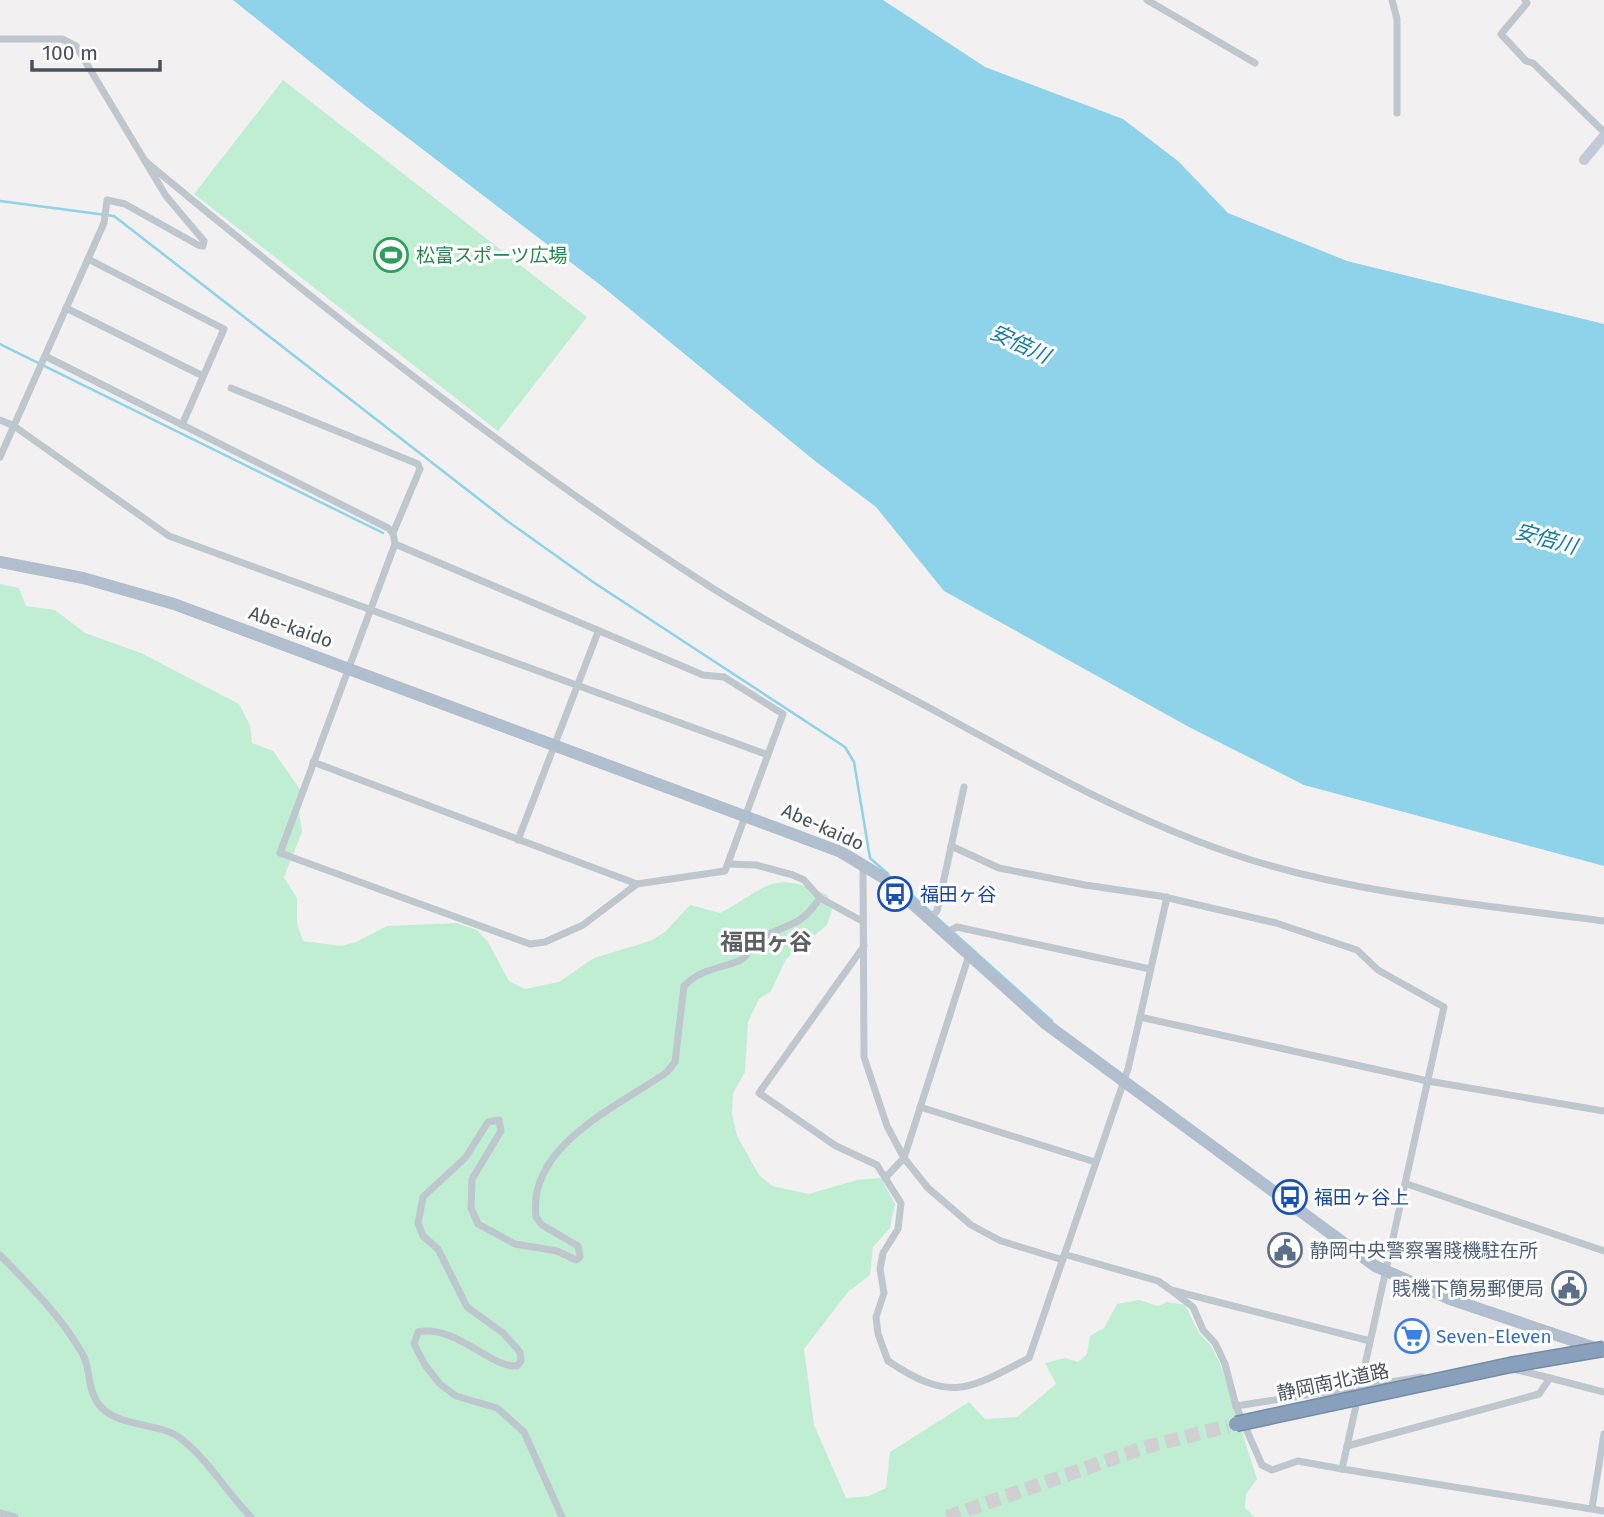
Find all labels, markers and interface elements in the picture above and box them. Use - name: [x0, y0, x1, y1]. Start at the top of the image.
- scale bar: [32, 28, 159, 72]
- text: 100 m: [42, 40, 98, 66]
- sports icon: 松富スポーツ広場: [372, 236, 410, 274]
- place label: 松富スポーツ広場: [416, 244, 568, 267]
- water label: 安倍川: [986, 319, 1056, 370]
- water label: 安倍川: [1512, 518, 1582, 560]
- street label: Abe-kaido: [246, 601, 336, 653]
- street label: Abe-kaido: [778, 799, 868, 855]
- bus stop icon: 福田ヶ谷: [876, 875, 914, 913]
- place label: 福田ヶ谷: [920, 883, 996, 906]
- district label: 福田ヶ谷: [720, 928, 812, 956]
- bus stop icon: 福田ヶ谷上: [1271, 1178, 1309, 1216]
- place label: 福田ヶ谷上: [1314, 1186, 1409, 1209]
- public building icon: 静岡中央警察署賤機駐在所: [1266, 1231, 1304, 1269]
- place label: 静岡中央警察署賤機駐在所: [1310, 1239, 1538, 1262]
- public building icon: 賎機下簡易郵便局: [1550, 1269, 1588, 1307]
- place label: 賎機下簡易郵便局: [1392, 1277, 1544, 1300]
- supermarket icon: Seven-Eleven: [1393, 1317, 1431, 1355]
- place label: Seven-Eleven: [1436, 1325, 1552, 1348]
- street label: 静岡南北道路: [1275, 1359, 1391, 1405]

